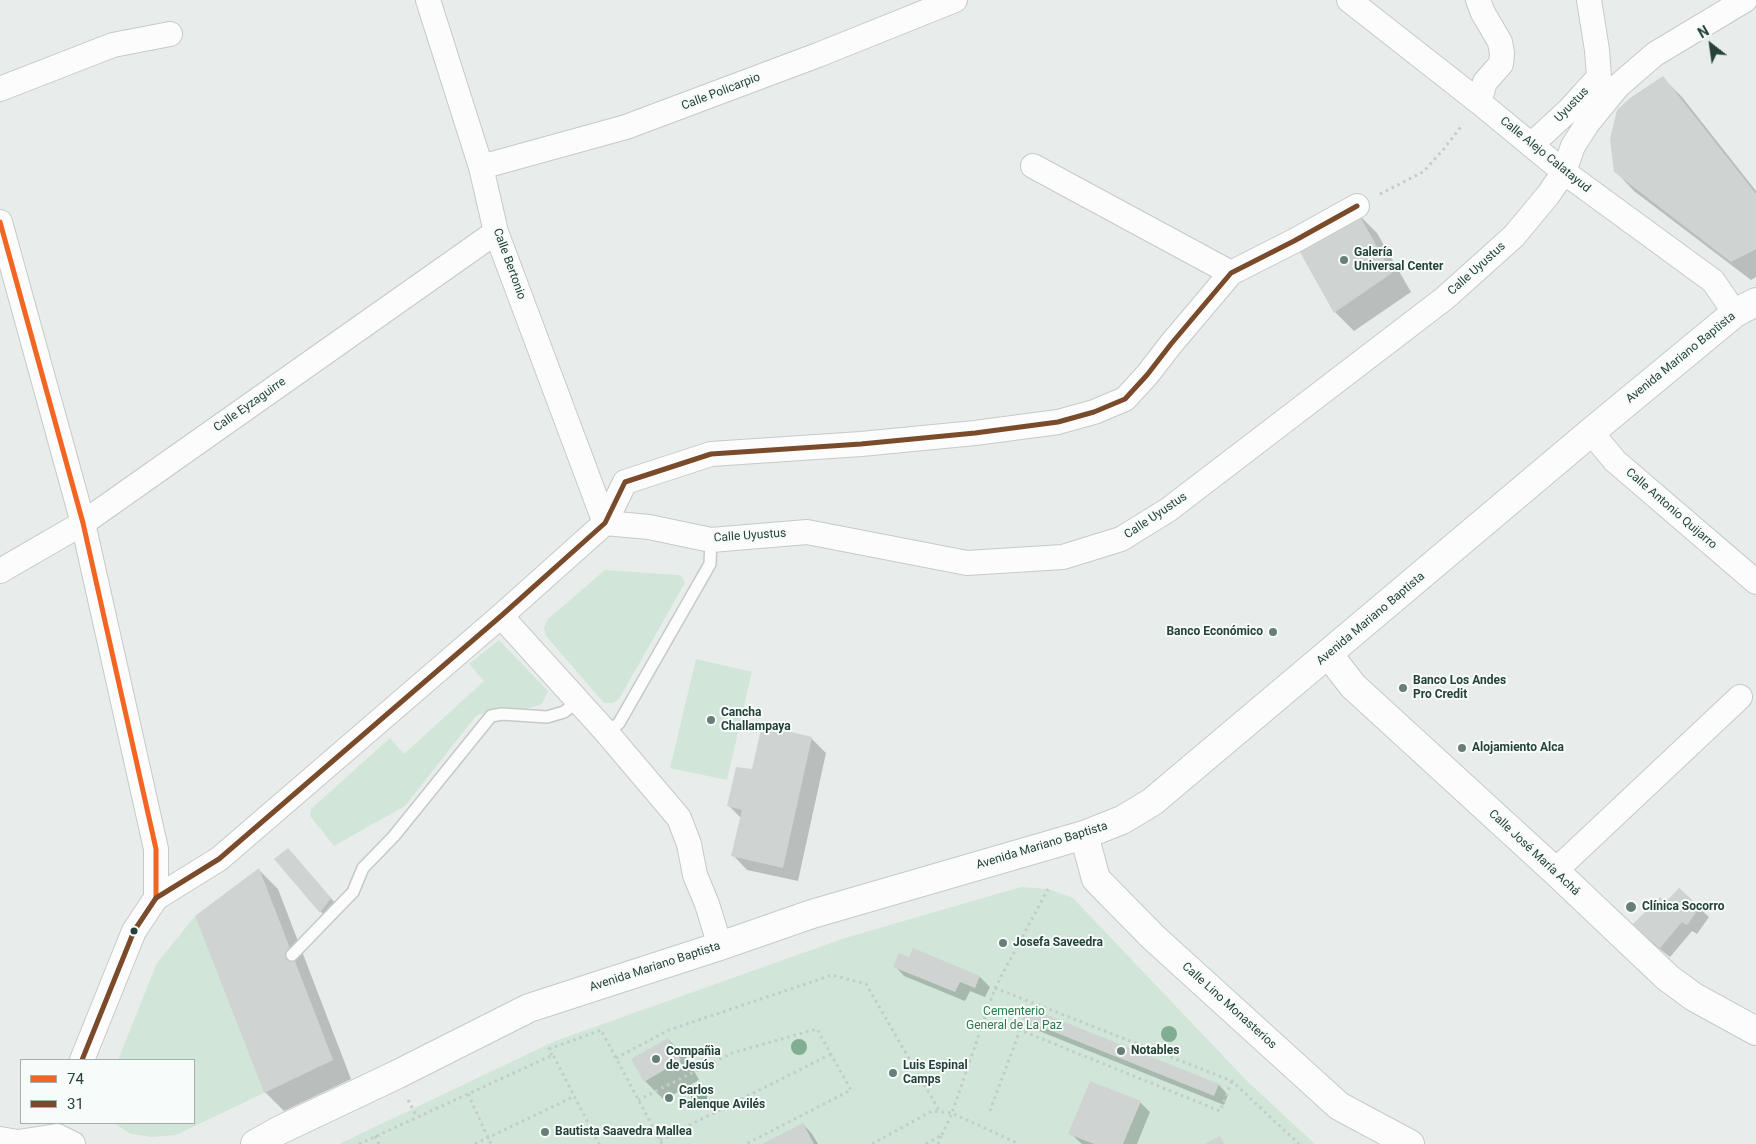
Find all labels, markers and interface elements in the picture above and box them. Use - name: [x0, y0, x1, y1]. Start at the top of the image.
- north arrow: [1686, 20, 1736, 70]
- text: N: [1695, 23, 1712, 41]
- street label: Calle Policarpio: [680, 70, 762, 114]
- street label: Uyustus: [1552, 85, 1592, 125]
- street label: Calle Alejo Calatayud: [1497, 114, 1593, 196]
- street label: Calle Bertonio: [489, 226, 529, 302]
- street label: Calle Uyustus: [1445, 239, 1509, 299]
- place label: Galería Universal Center: [1354, 246, 1443, 274]
- marker: Galería Universal Center: [1338, 254, 1350, 266]
- street label: Avenida Mariano Baptista: [1623, 309, 1739, 407]
- street label: Calle Eyzaguirre: [211, 375, 289, 435]
- street label: Calle Antonio Quijarro: [1622, 466, 1720, 552]
- street label: Calle Uyustus: [1122, 490, 1190, 542]
- street label: Calle Uyustus: [713, 526, 787, 546]
- street label: Avenida Mariano Baptista: [1314, 570, 1428, 668]
- place label: Banco Económico: [1166, 625, 1263, 639]
- marker: Banco Económico: [1267, 626, 1279, 638]
- place label: Banco Los Andes Pro Credit: [1413, 674, 1506, 702]
- marker: Banco Los Andes Pro Credit: [1397, 682, 1409, 694]
- place label: Cancha Challampaya: [721, 706, 791, 734]
- marker: Cancha Challampaya: [705, 714, 717, 726]
- place label: Alojamiento Alca: [1472, 741, 1564, 755]
- marker: Alojamiento Alca: [1456, 742, 1468, 754]
- street label: Calle José María Achá: [1485, 807, 1583, 899]
- street label: Avenida Mariano Baptista: [975, 819, 1109, 873]
- marker: Clínica Socorro: [1624, 900, 1638, 914]
- place label: Clínica Socorro: [1642, 900, 1724, 914]
- unlabelled marker: [129, 926, 139, 936]
- place label: Josefa Saveedra: [1013, 936, 1103, 950]
- marker: Josefa Saveedra: [997, 937, 1009, 949]
- street label: Avenida Mariano Baptista: [588, 939, 722, 995]
- street label: Calle Lino Monasterios: [1179, 960, 1279, 1052]
- park label: Cementerio General de La Paz: [966, 1005, 1062, 1033]
- place label: Notables: [1131, 1044, 1179, 1058]
- place label: Compañìa de Jesús: [666, 1045, 721, 1073]
- marker: Notables: [1115, 1045, 1127, 1057]
- marker: Compañìa de Jesús: [650, 1053, 662, 1065]
- legend: [20, 1059, 195, 1124]
- place label: Luis Espinal Camps: [903, 1059, 968, 1087]
- marker: Luis Espinal Camps: [887, 1067, 899, 1079]
- text: 74: [67, 1070, 84, 1088]
- place label: Carlos Palenque Avilés: [679, 1084, 765, 1112]
- marker: Carlos Palenque Avilés: [663, 1092, 675, 1104]
- text: 31: [67, 1095, 84, 1113]
- place label: Bautista Saavedra Mallea: [555, 1125, 692, 1139]
- marker: Bautista Saavedra Mallea: [539, 1126, 551, 1138]

